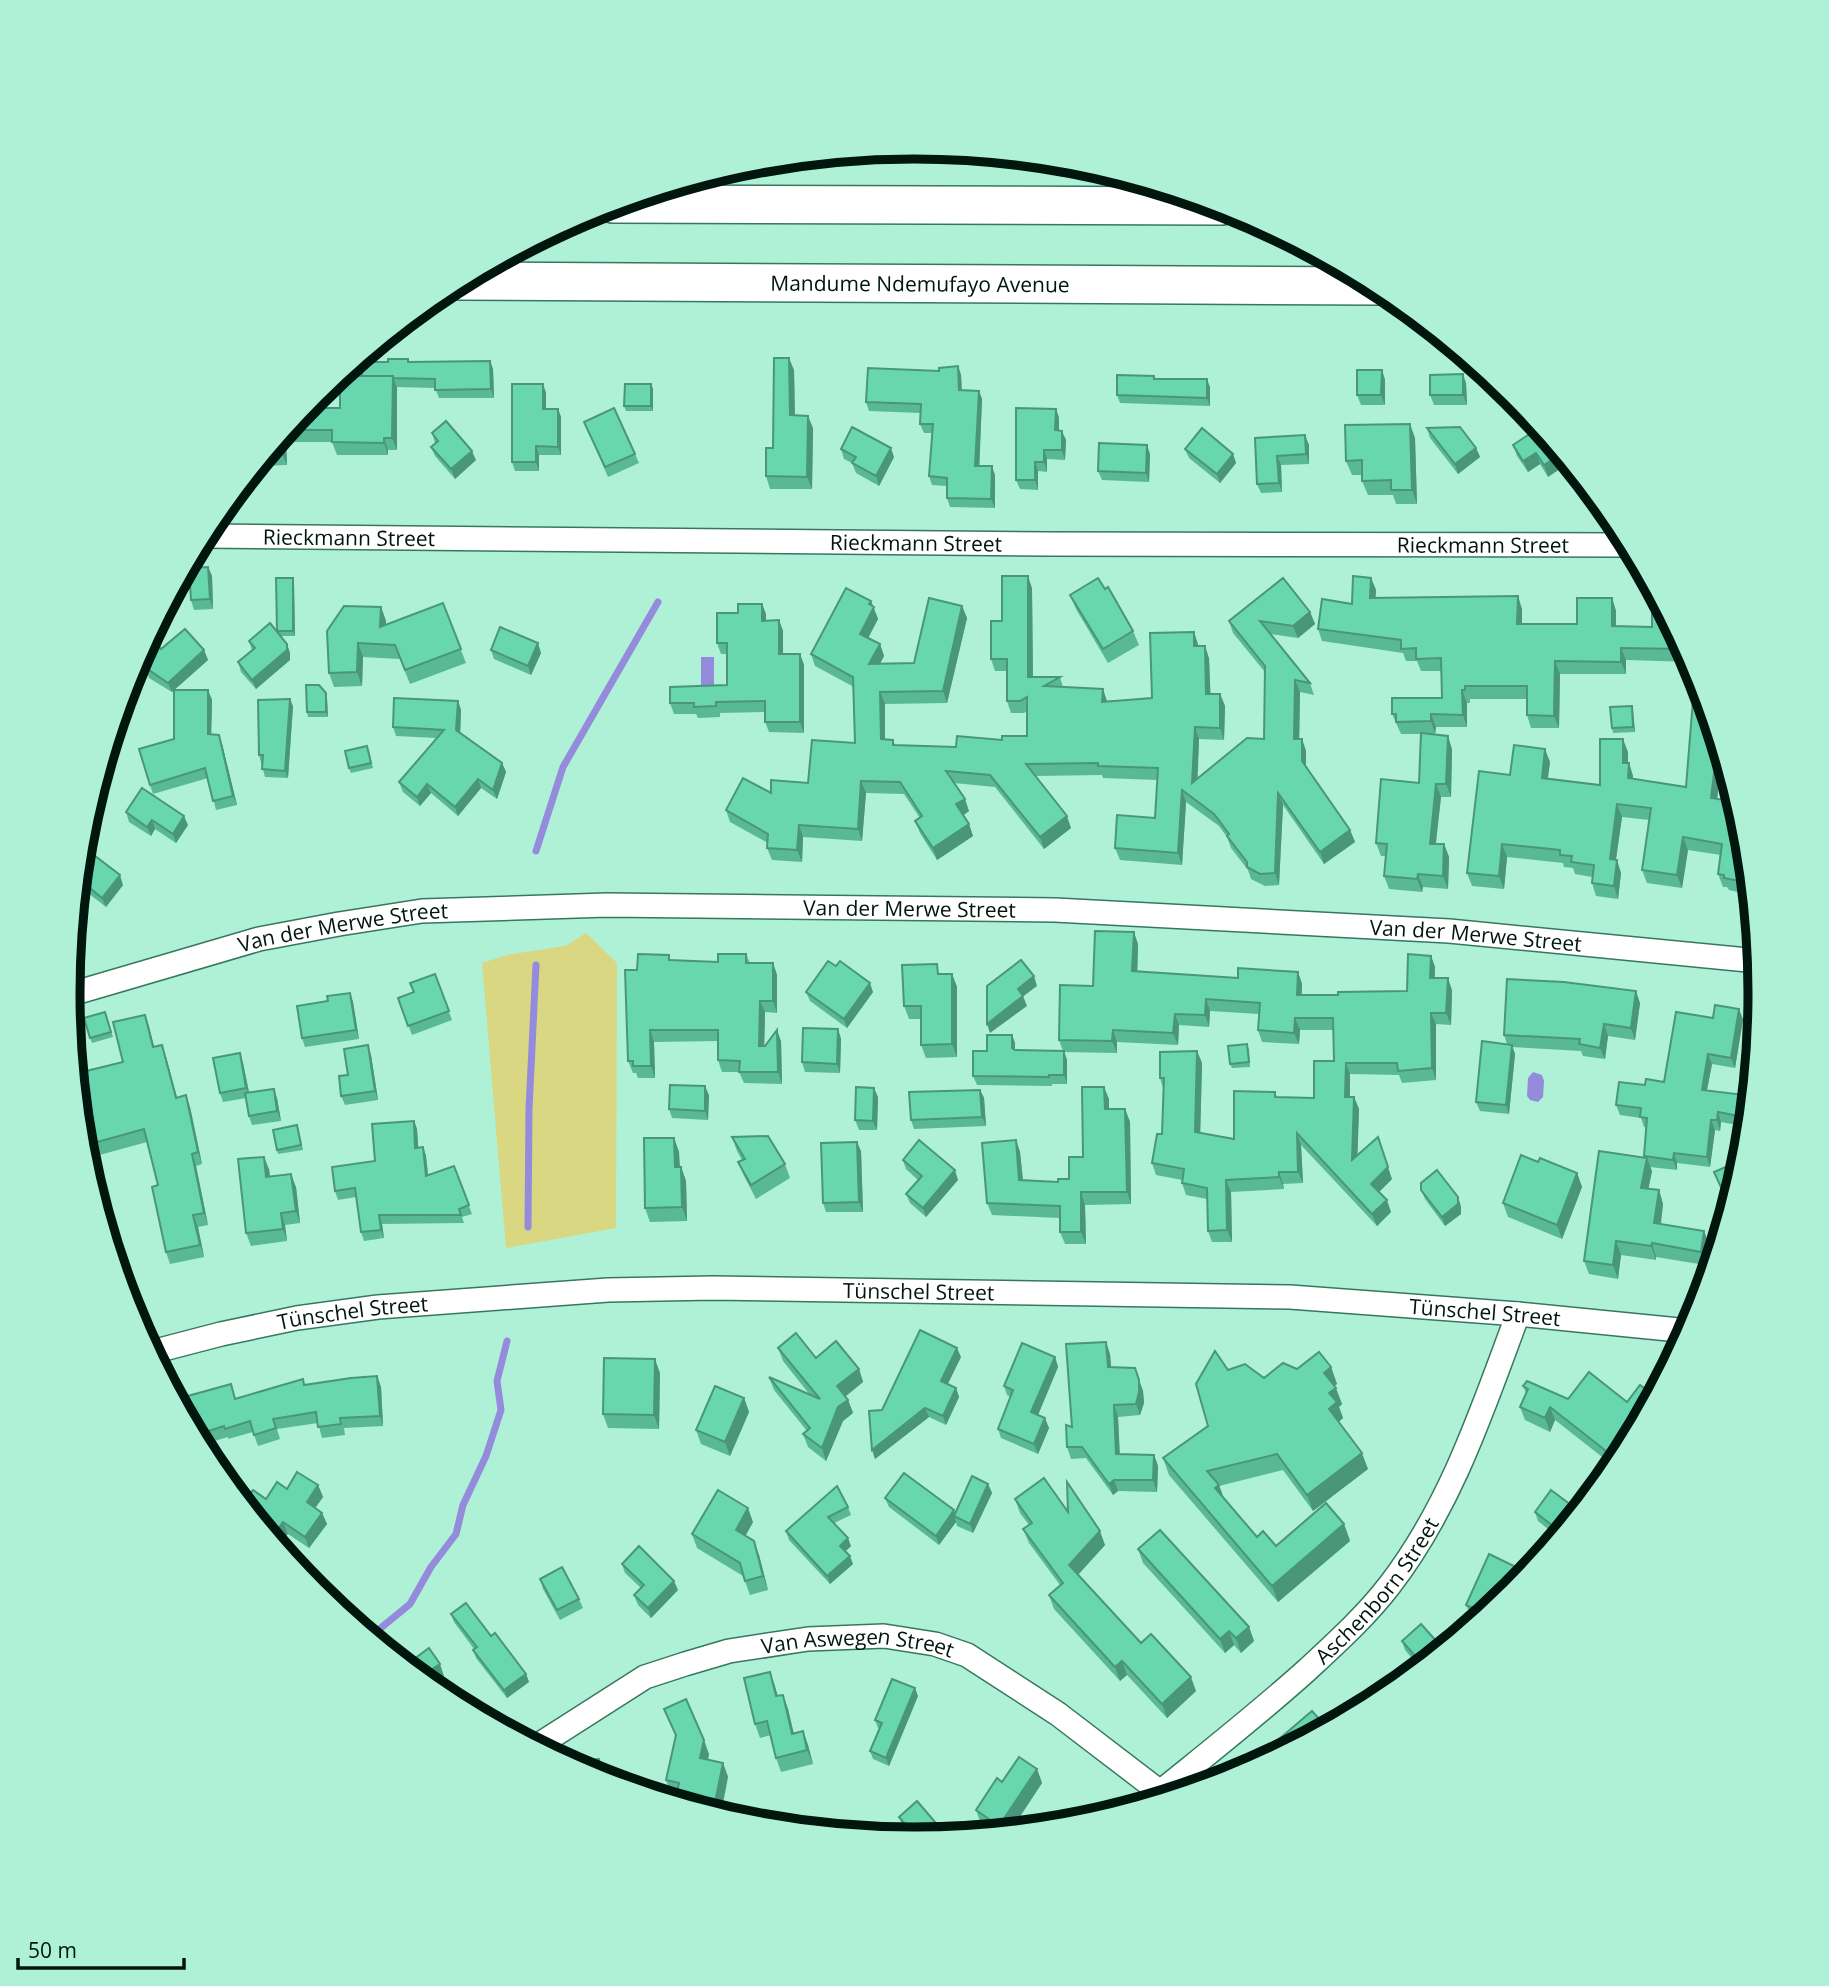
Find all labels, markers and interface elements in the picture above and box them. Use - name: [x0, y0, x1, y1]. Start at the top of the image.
- street label: Mandume Ndemufayo Avenue: [770, 269, 1070, 298]
- street label: Rieckmann Street: [263, 523, 435, 552]
- street label: Rieckmann Street: [830, 528, 1002, 558]
- street label: Rieckmann Street: [1397, 531, 1569, 559]
- street label: Van der Merwe Street: [803, 893, 1016, 924]
- street label: Van der Merwe Street: [234, 896, 448, 958]
- street label: Van der Merwe Street: [1369, 913, 1583, 958]
- street label: Tünschel Street: [843, 1276, 995, 1306]
- street label: Tünschel Street: [275, 1289, 429, 1336]
- street label: Tünschel Street: [1408, 1292, 1562, 1332]
- street label: Aschenborn Street: [1309, 1512, 1445, 1670]
- street label: Van Aswegen Street: [759, 1621, 958, 1664]
- scale bar: [18, 1926, 184, 1970]
- text: 50 m: [28, 1936, 77, 1964]

